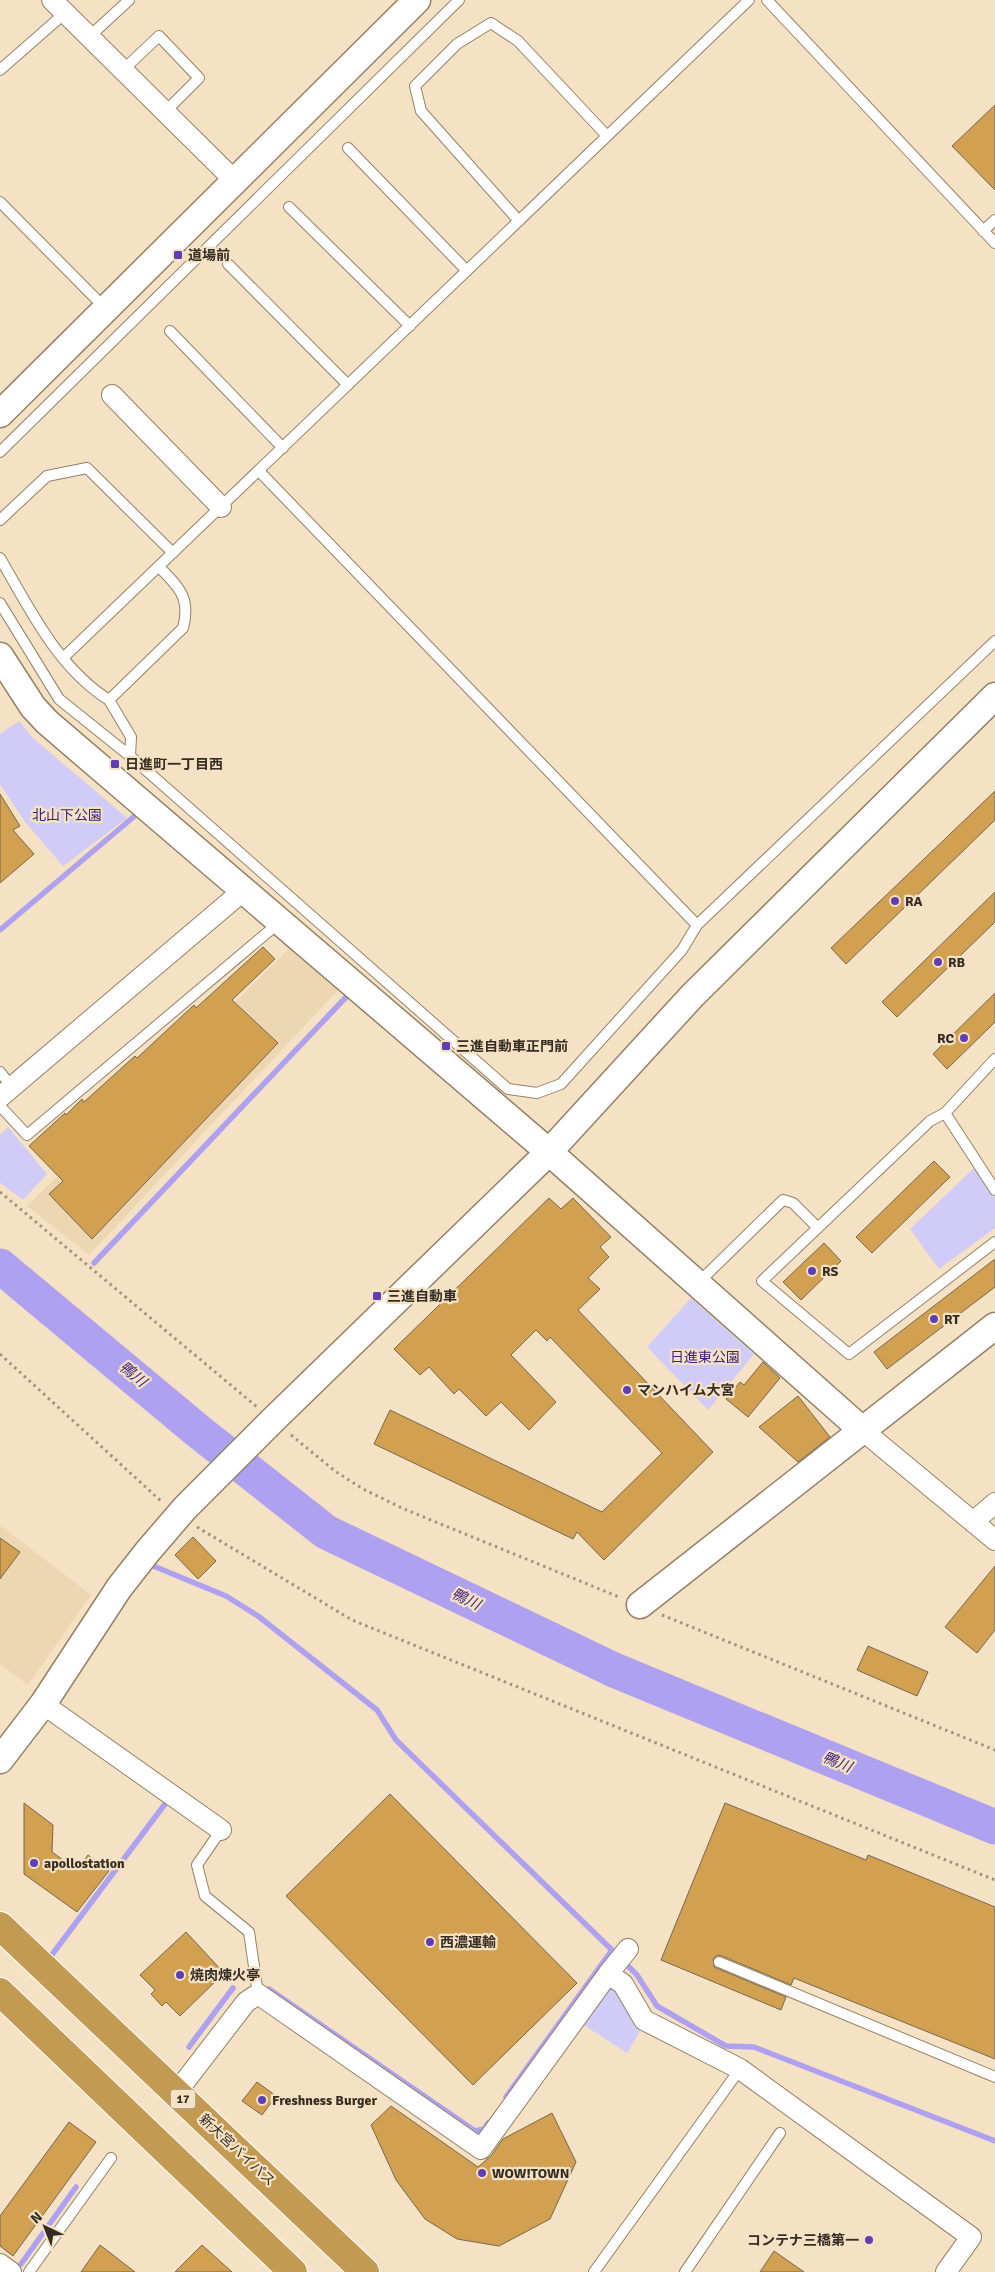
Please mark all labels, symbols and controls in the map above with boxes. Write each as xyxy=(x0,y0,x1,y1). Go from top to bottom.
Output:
place label: 道場前 xyxy=(188,247,230,264)
marker: 道場前 xyxy=(172,249,184,261)
place label: 日進町一丁目西 xyxy=(125,756,223,773)
marker: 日進町一丁目西 xyxy=(109,758,121,770)
park label: 北山下公園 xyxy=(32,807,102,824)
place label: RA xyxy=(905,893,923,910)
marker: RA xyxy=(889,895,901,907)
place label: RB xyxy=(948,954,966,971)
marker: RB xyxy=(932,956,944,968)
place label: RC xyxy=(937,1030,954,1047)
marker: RC xyxy=(958,1032,970,1044)
place label: 三進自動車正門前 xyxy=(456,1038,568,1055)
marker: 三進自動車正門前 xyxy=(440,1040,452,1052)
place label: RS xyxy=(822,1263,839,1280)
marker: RS xyxy=(806,1265,818,1277)
place label: 三進自動車 xyxy=(387,1288,457,1305)
marker: 三進自動車 xyxy=(371,1290,383,1302)
place label: RT xyxy=(944,1311,960,1328)
marker: RT xyxy=(928,1313,940,1325)
park label: 日進東公園 xyxy=(670,1349,740,1366)
water label: 鴨川 xyxy=(116,1358,152,1392)
place label: マンハイム大宮 xyxy=(637,1382,734,1399)
marker: マンハイム大宮 xyxy=(621,1384,633,1396)
water label: 鴨川 xyxy=(449,1584,485,1615)
water label: 鴨川 xyxy=(820,1748,856,1777)
place label: apollostation xyxy=(44,1855,125,1872)
marker: apollostation xyxy=(28,1857,40,1869)
place label: 西濃運輸 xyxy=(440,1934,496,1951)
marker: 西濃運輸 xyxy=(424,1936,436,1948)
place label: 焼肉煉火亭 xyxy=(190,1967,260,1984)
marker: 焼肉煉火亭 xyxy=(174,1969,186,1981)
road number: 17 xyxy=(170,2090,196,2108)
place label: Freshness Burger xyxy=(272,2092,377,2109)
marker: Freshness Burger xyxy=(256,2094,268,2106)
street label: 新大宮バイパス xyxy=(195,2110,279,2190)
place label: WOW!TOWN xyxy=(492,2165,569,2182)
marker: WOW!TOWN xyxy=(476,2167,488,2179)
north arrow xyxy=(20,2202,70,2252)
text: N xyxy=(27,2208,46,2227)
place label: コンテナ三橋第一 xyxy=(747,2232,859,2249)
marker: コンテナ三橋第一 xyxy=(863,2234,875,2246)

